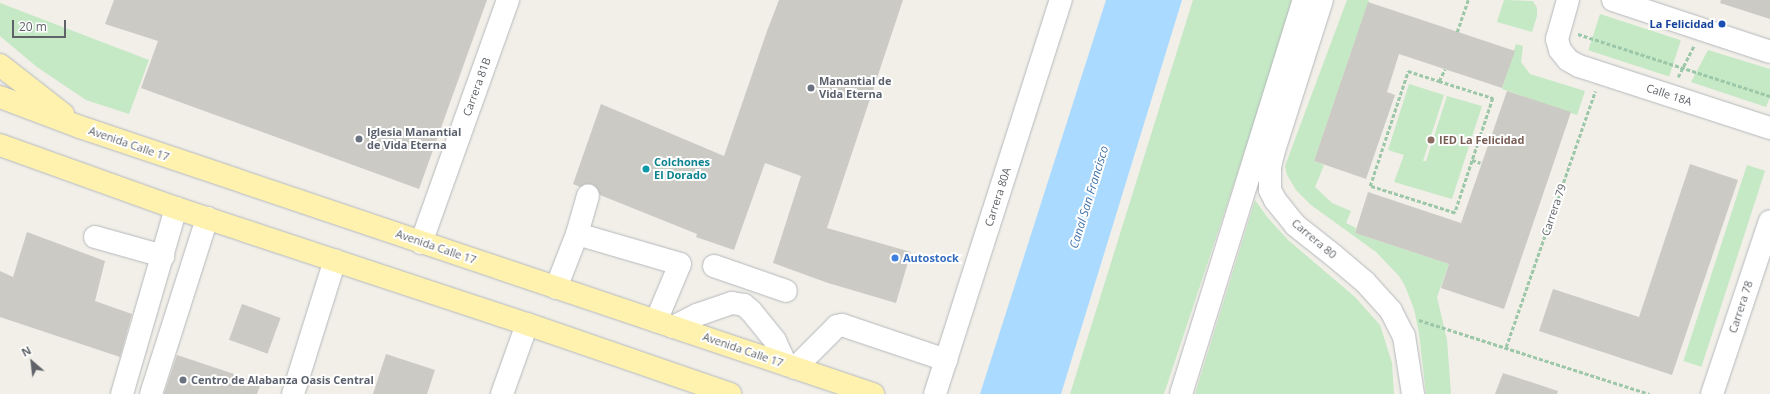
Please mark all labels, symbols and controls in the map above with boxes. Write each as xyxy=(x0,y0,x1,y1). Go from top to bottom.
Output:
scale bar xyxy=(14,12,68,38)
place label: La Felicidad xyxy=(1649,17,1714,31)
text: 20 m xyxy=(19,18,47,35)
marker: La Felicidad xyxy=(1717,19,1727,29)
street label: Carrera 81B xyxy=(460,56,494,118)
place label: Manantial de Vida Eterna xyxy=(819,75,892,101)
street label: Calle 18A xyxy=(1645,81,1693,109)
marker: Manantial de Vida Eterna xyxy=(806,83,816,93)
street label: Avenida Calle 17 xyxy=(87,124,171,164)
place label: Iglesia Manantial de Vida Eterna xyxy=(367,126,461,152)
place label: IED La Felicidad xyxy=(1439,133,1524,147)
marker: Iglesia Manantial de Vida Eterna xyxy=(354,134,364,144)
marker: IED La Felicidad xyxy=(1426,135,1436,145)
water label: Canal San Francisco xyxy=(1067,144,1111,250)
place label: Colchones El Dorado xyxy=(654,156,710,182)
marker: Colchones El Dorado xyxy=(641,164,651,174)
street label: Carrera 80A xyxy=(982,166,1014,228)
street label: Carrera 79 xyxy=(1539,182,1569,238)
street label: Carrera 80 xyxy=(1289,217,1339,261)
street label: Avenida Calle 17 xyxy=(394,227,478,267)
place label: Autostock xyxy=(903,251,959,265)
marker: Autostock xyxy=(890,253,900,263)
street label: Carrera 78 xyxy=(1726,279,1756,335)
street label: Avenida Calle 17 xyxy=(701,330,785,370)
north arrow xyxy=(12,342,52,382)
text: N xyxy=(19,342,34,360)
place label: Centro de Alabanza Oasis Central xyxy=(191,373,374,387)
marker: Centro de Alabanza Oasis Central xyxy=(178,375,188,385)

